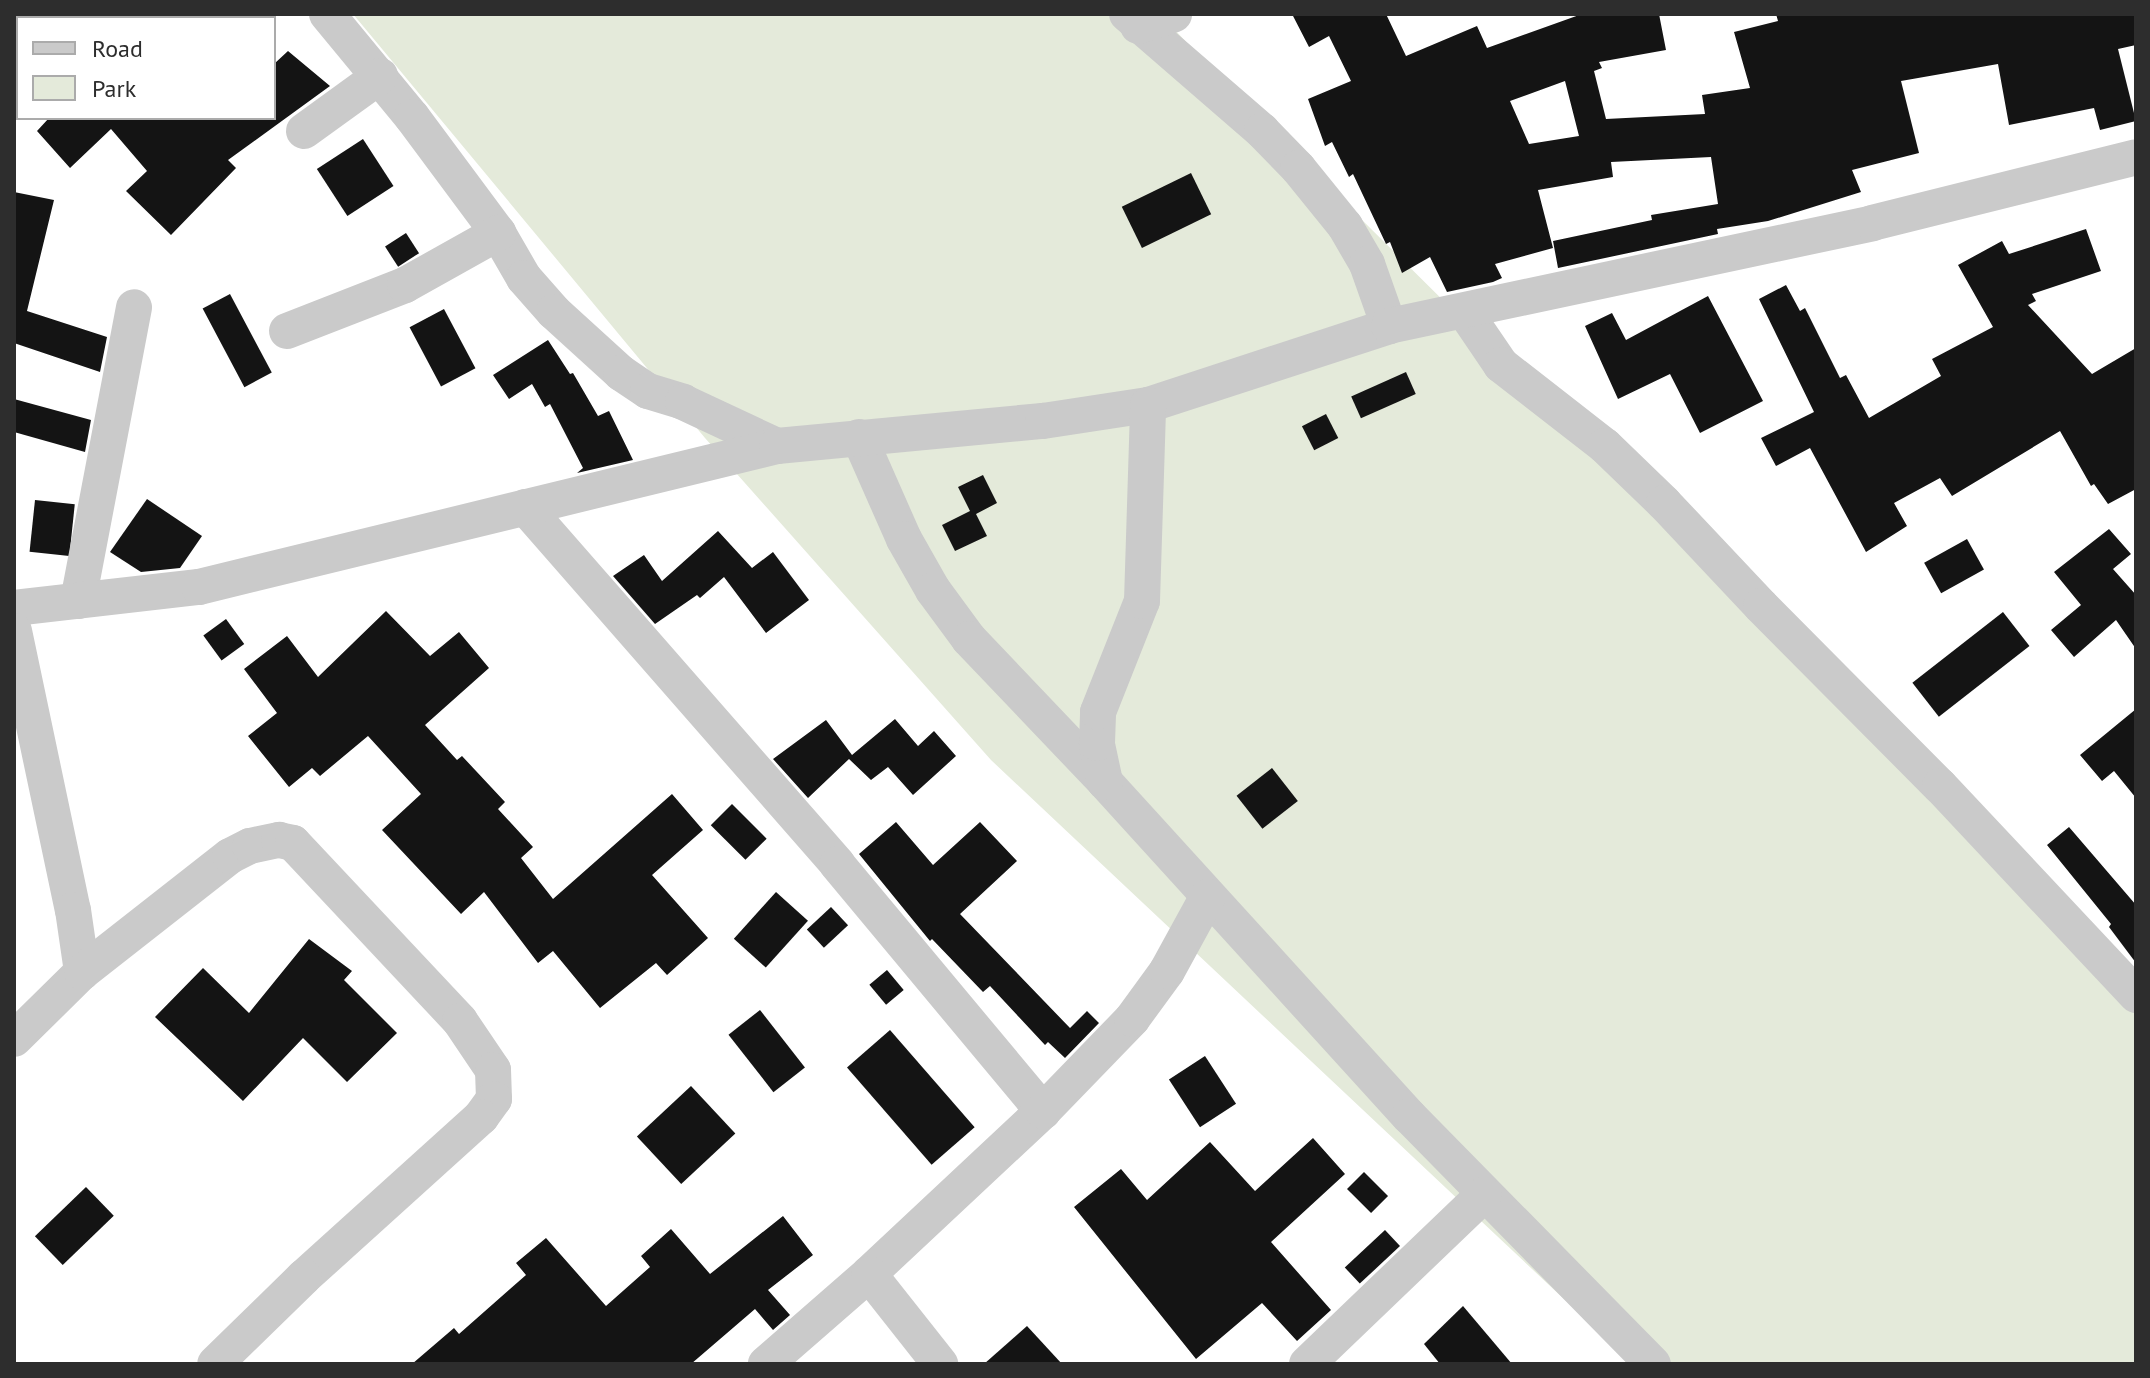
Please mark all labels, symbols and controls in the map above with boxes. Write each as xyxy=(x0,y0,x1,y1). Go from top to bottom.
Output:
legend xyxy=(16,16,276,120)
text: Road xyxy=(92,33,143,64)
text: Park xyxy=(92,73,136,104)

